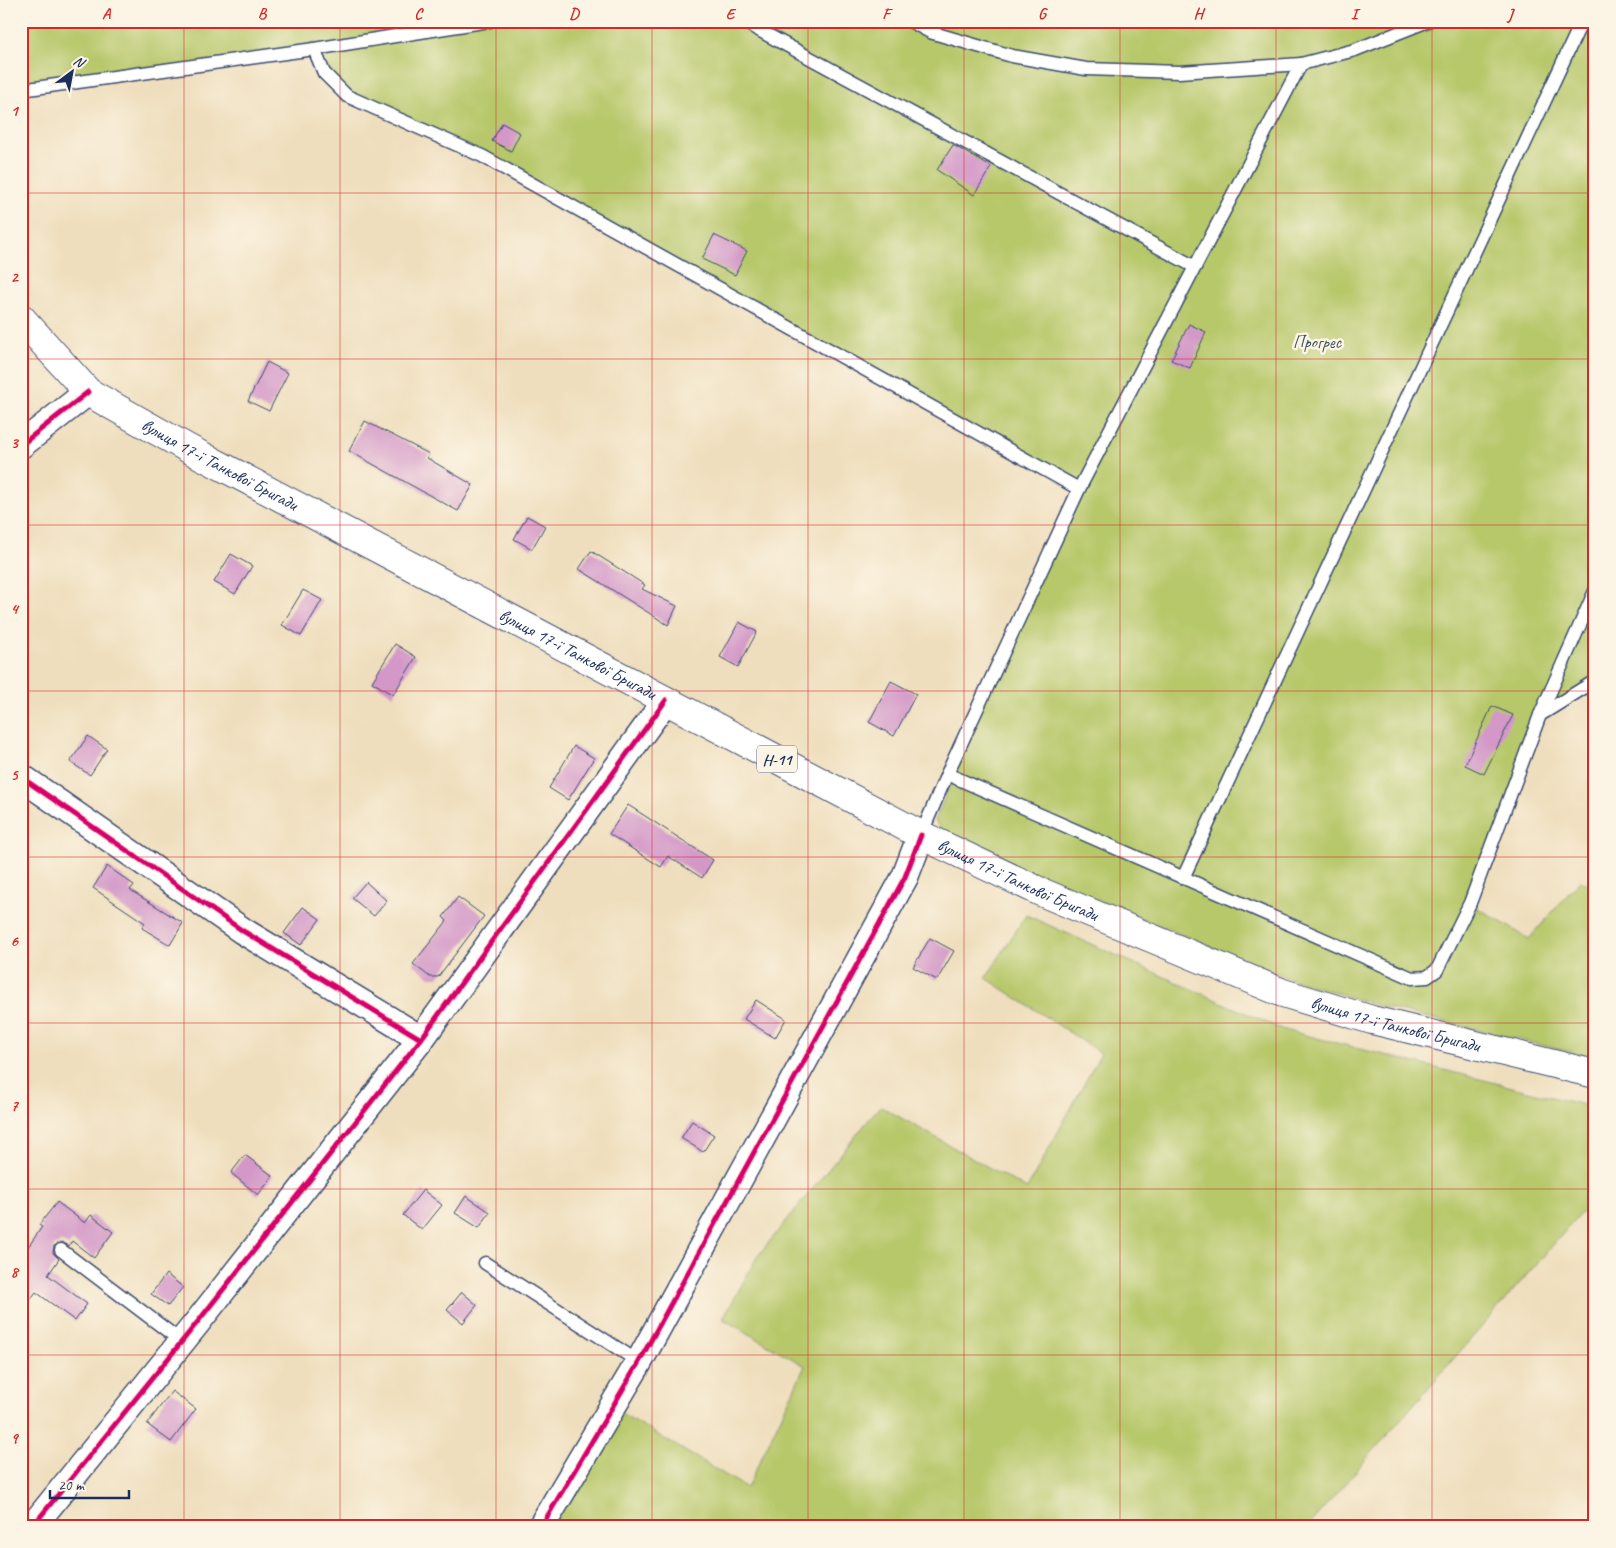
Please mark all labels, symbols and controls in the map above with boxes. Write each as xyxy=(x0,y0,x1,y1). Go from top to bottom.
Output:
text: A xyxy=(102,4,112,24)
text: B xyxy=(258,4,268,24)
text: C xyxy=(414,4,424,24)
text: D xyxy=(569,4,580,24)
text: E xyxy=(726,4,737,24)
text: F xyxy=(882,4,893,24)
text: G xyxy=(1038,4,1048,24)
text: H xyxy=(1193,4,1205,24)
text: I xyxy=(1351,4,1361,24)
text: J xyxy=(1506,4,1515,24)
north arrow xyxy=(48,48,98,98)
text: N xyxy=(70,52,89,72)
text: 1 xyxy=(10,101,19,121)
text: 2 xyxy=(10,267,19,287)
park label: Прогрес xyxy=(1293,331,1343,353)
street label: вулиця 17-ї Танкової Бригади xyxy=(138,414,303,516)
text: 3 xyxy=(10,433,19,453)
text: 4 xyxy=(10,599,19,619)
street label: вулиця 17-ї Танкової Бригади xyxy=(495,604,661,705)
road number: Н-11 xyxy=(757,746,797,772)
text: 5 xyxy=(11,765,20,785)
street label: вулиця 17-ї Танкової Бригади xyxy=(934,834,1103,926)
text: 6 xyxy=(10,931,19,951)
street label: вулиця 17-ї Танкової Бригади xyxy=(1308,991,1484,1057)
text: 7 xyxy=(10,1096,19,1116)
text: 8 xyxy=(10,1262,19,1282)
text: 9 xyxy=(10,1428,19,1448)
scale bar xyxy=(50,1468,129,1500)
text: 20 m xyxy=(58,1476,85,1495)

